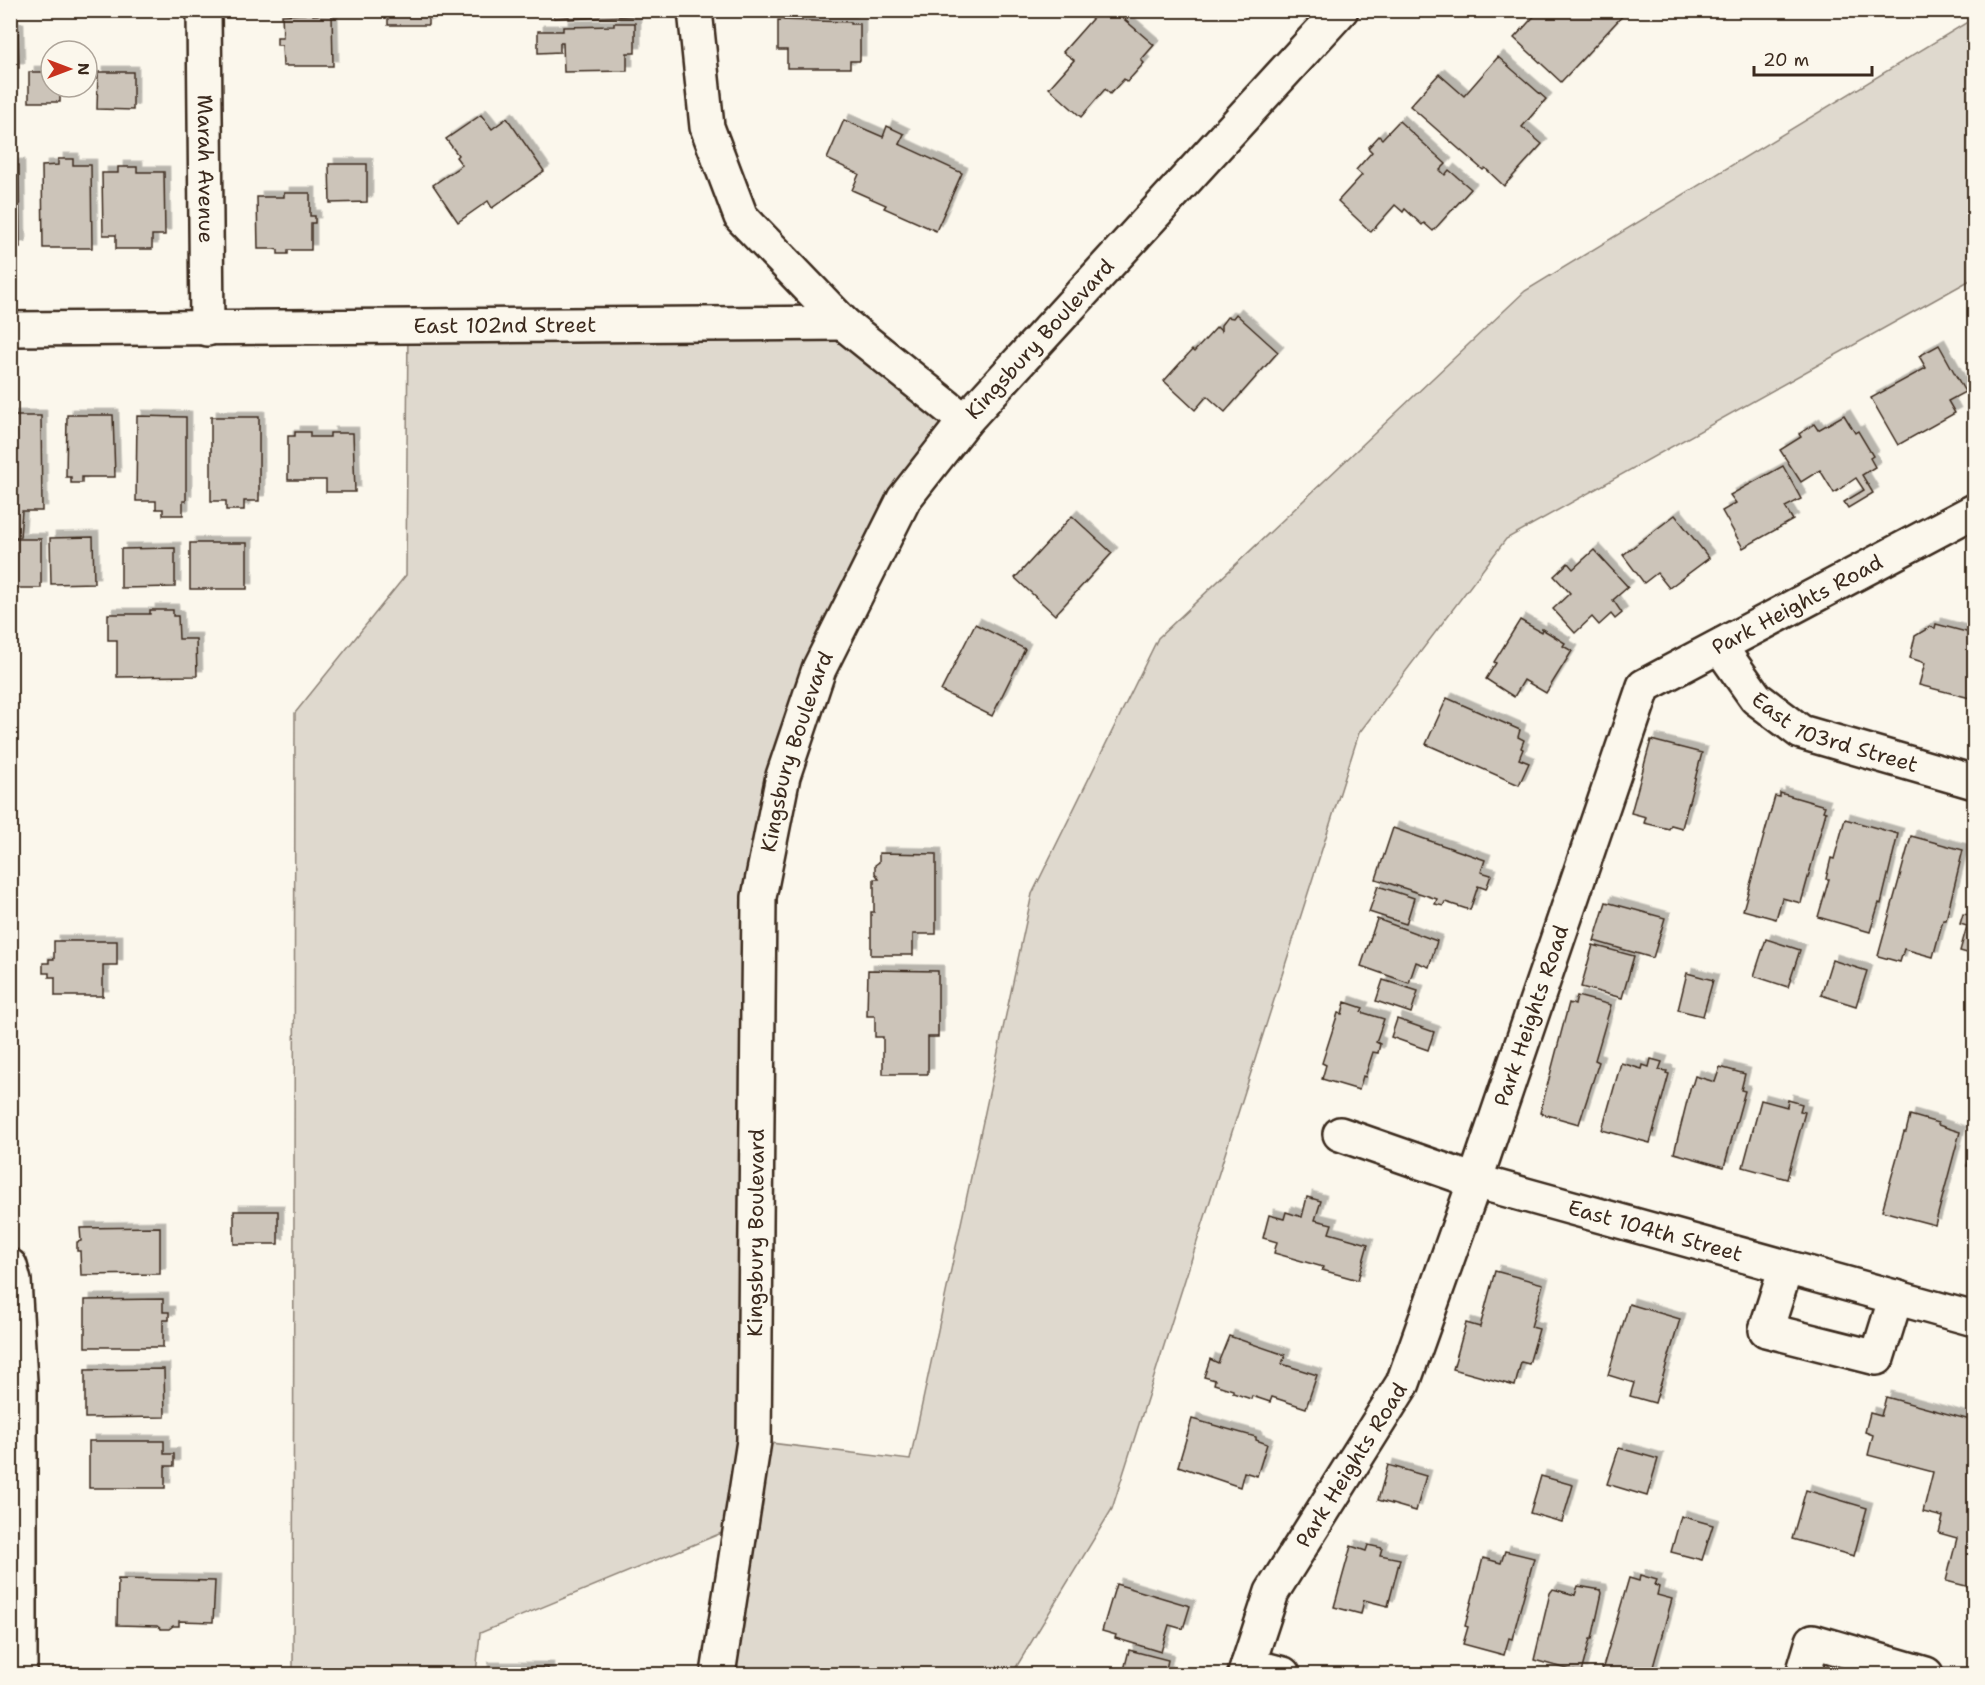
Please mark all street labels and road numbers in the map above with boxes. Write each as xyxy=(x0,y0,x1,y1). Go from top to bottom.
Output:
street label: Marah Avenue xyxy=(191,94,220,244)
street label: Kingsbury Boulevard xyxy=(959,253,1121,426)
street label: East 102nd Street xyxy=(413,311,596,340)
street label: Park Heights Road xyxy=(1707,548,1888,662)
street label: Kingsbury Boulevard xyxy=(754,646,840,855)
street label: East 103rd Street xyxy=(1746,686,1921,779)
street label: Park Heights Road xyxy=(1487,921,1575,1110)
street label: Kingsbury Boulevard xyxy=(741,1128,771,1337)
street label: East 104th Street xyxy=(1565,1193,1746,1268)
street label: Park Heights Road xyxy=(1289,1377,1414,1553)

